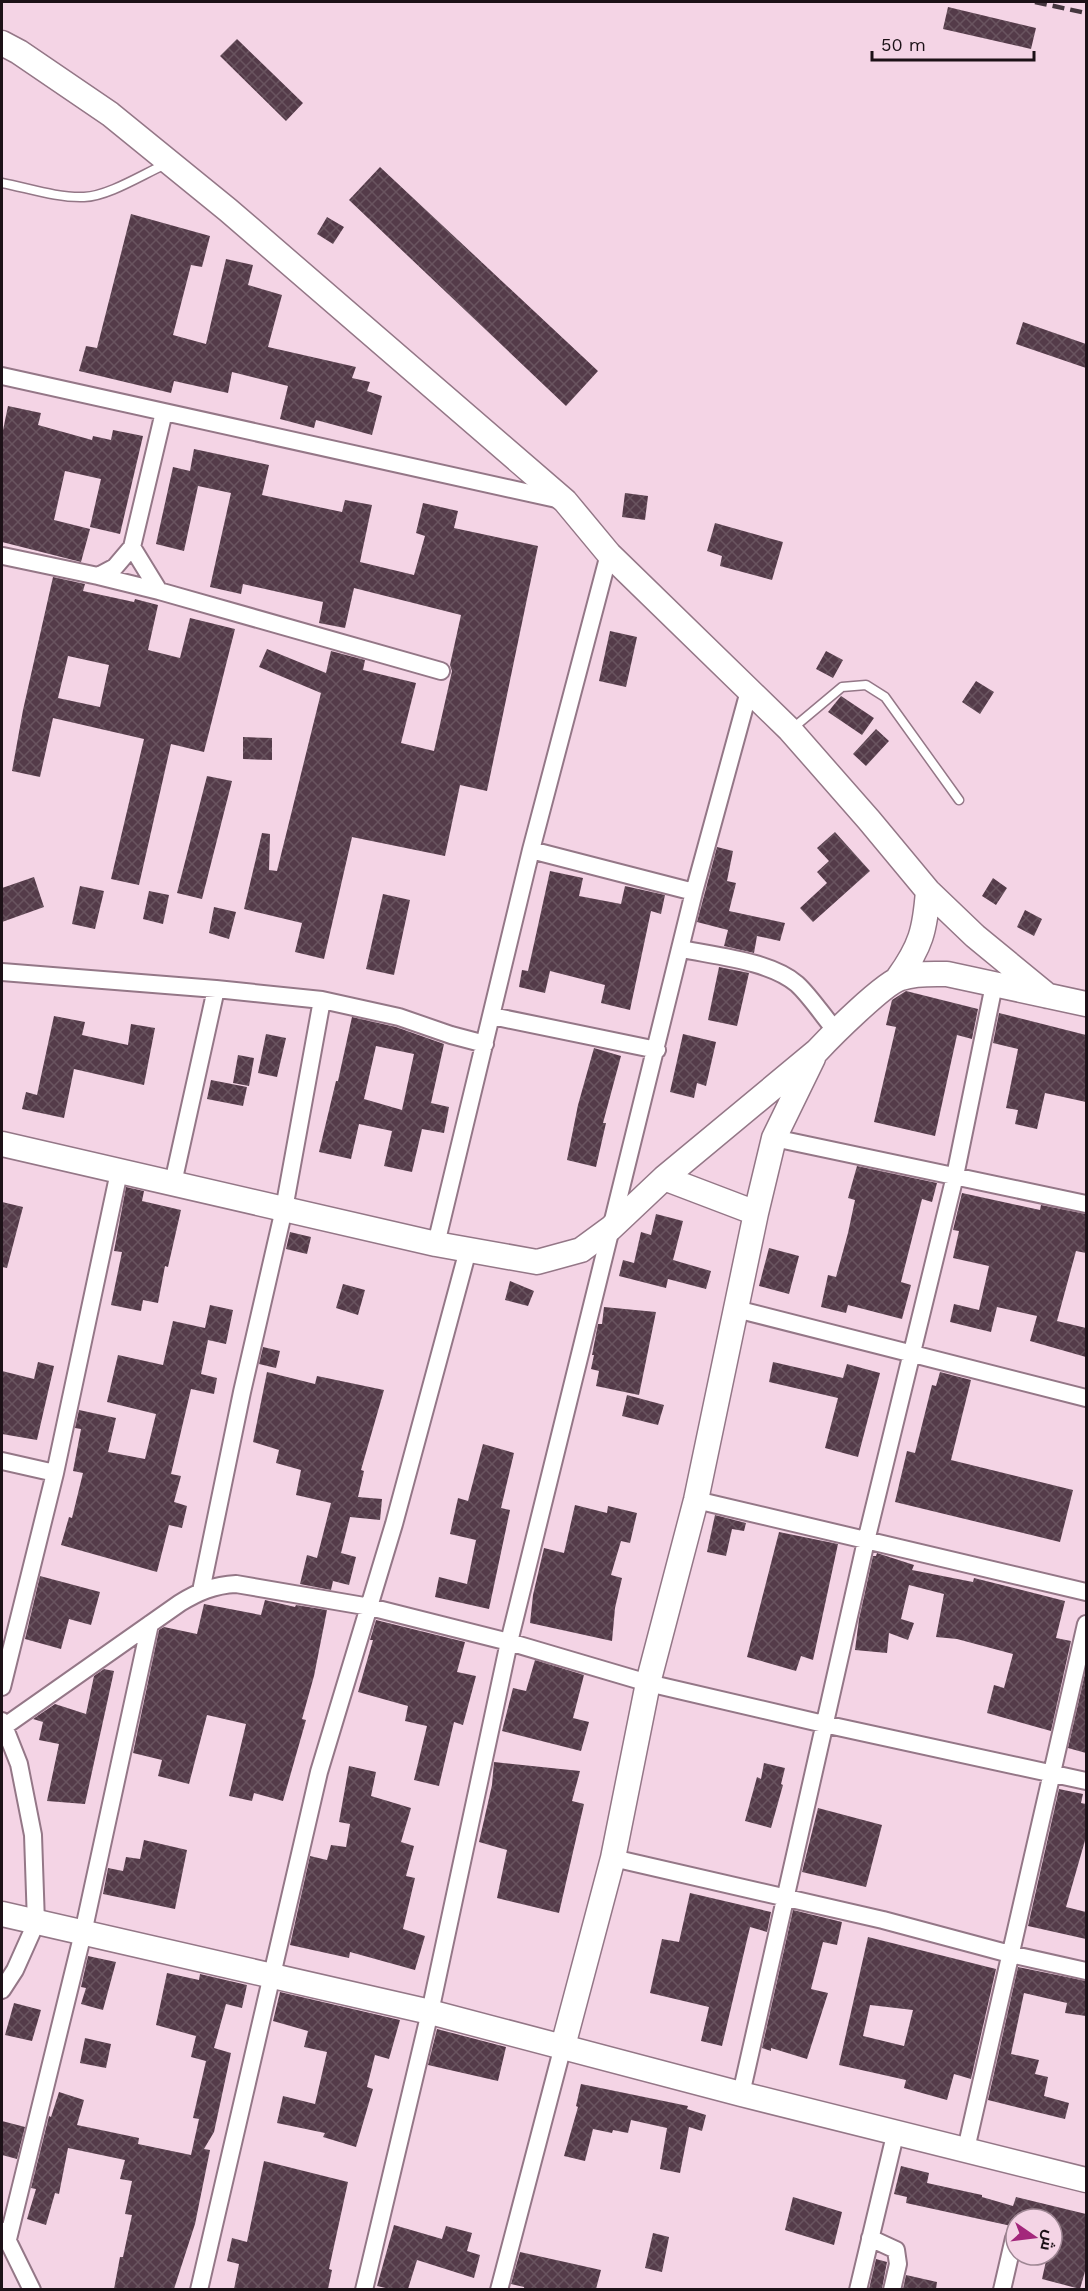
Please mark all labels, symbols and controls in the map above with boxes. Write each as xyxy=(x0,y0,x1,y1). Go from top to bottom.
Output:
scale bar xyxy=(872,24,1034,62)
text: 50 m xyxy=(881,34,926,55)
north arrow xyxy=(1004,2207,1064,2267)
text: ش xyxy=(1036,2228,1060,2253)

